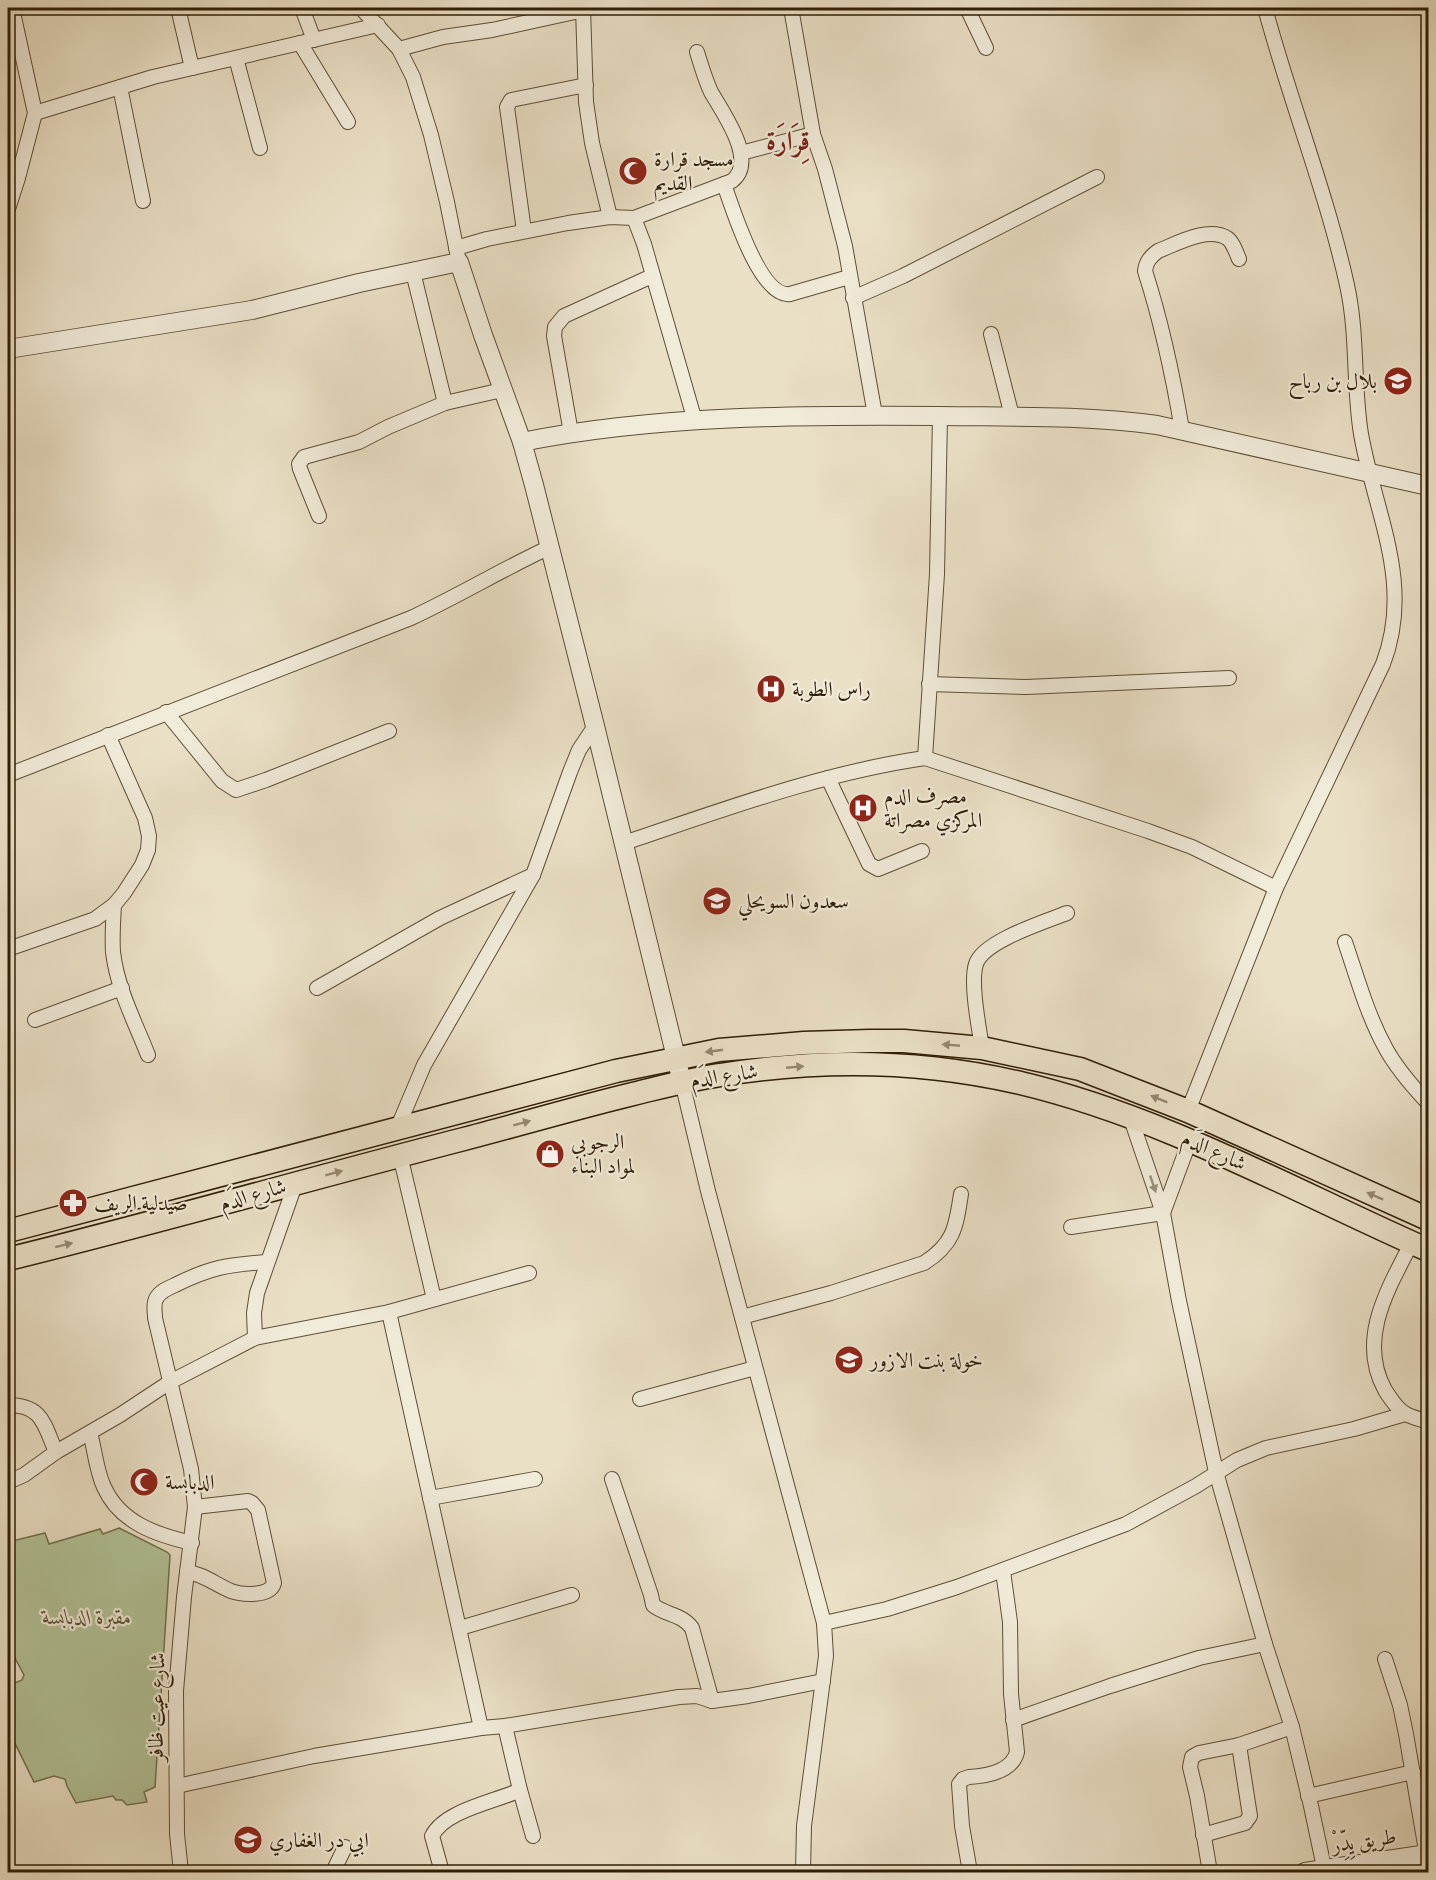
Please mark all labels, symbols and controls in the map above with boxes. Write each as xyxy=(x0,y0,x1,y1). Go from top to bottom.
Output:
district label: قِرَارَة xyxy=(766,122,810,164)
place label: مسجد قرارة القديم xyxy=(654,146,734,201)
mosque icon: مسجد قرارة القديم xyxy=(617,155,649,187)
school or university icon: بلال بن رباح xyxy=(1382,365,1414,397)
place label: بلال بن رباح xyxy=(1289,368,1377,400)
hospital icon: راس الطوبة xyxy=(755,673,787,705)
place label: راس الطوبة xyxy=(792,676,871,703)
place label: مصرف الدم المركزي مصراتة xyxy=(884,783,982,836)
hospital icon: مصرف الدم المركزي مصراتة xyxy=(847,792,879,824)
school or university icon: سعدون السويحلي xyxy=(701,885,733,917)
place label: سعدون السويحلي xyxy=(738,888,849,921)
one-way arrow xyxy=(941,1040,960,1050)
one-way arrow xyxy=(705,1047,724,1056)
street label: شارع الدَم xyxy=(688,1056,760,1098)
one-way arrow xyxy=(785,1062,804,1072)
one-way arrow xyxy=(1149,1094,1167,1104)
one-way arrow xyxy=(513,1118,531,1127)
street label: شارع الدَم xyxy=(1176,1123,1251,1181)
place label: الرجوبي لمواد البناء xyxy=(571,1129,635,1180)
shop icon: الرجوبي لمواد البناء xyxy=(534,1138,566,1170)
one-way arrow xyxy=(324,1167,343,1177)
street label: شارع الدَم xyxy=(216,1171,291,1221)
one-way arrow xyxy=(1149,1176,1159,1194)
pharmacy icon: صيدلية الريف xyxy=(57,1187,89,1219)
place label: صيدلية الريف xyxy=(94,1190,188,1217)
one-way arrow xyxy=(1367,1191,1384,1200)
one-way arrow xyxy=(55,1240,73,1250)
school or university icon: خولة بنت الازور xyxy=(833,1344,865,1376)
place label: خولة بنت الازور xyxy=(868,1347,983,1374)
mosque icon: الدبابسة xyxy=(128,1466,160,1498)
place label: الدبابسة xyxy=(165,1469,214,1496)
park label: مقبرة الدبابسة xyxy=(40,1604,132,1631)
street label: شارع عيت ظافر xyxy=(143,1652,175,1764)
street label: طريق يِدِّرْ xyxy=(1328,1820,1399,1863)
school or university icon: ابي در الغفاري xyxy=(232,1824,264,1856)
place label: ابي در الغفاري xyxy=(269,1827,369,1857)

